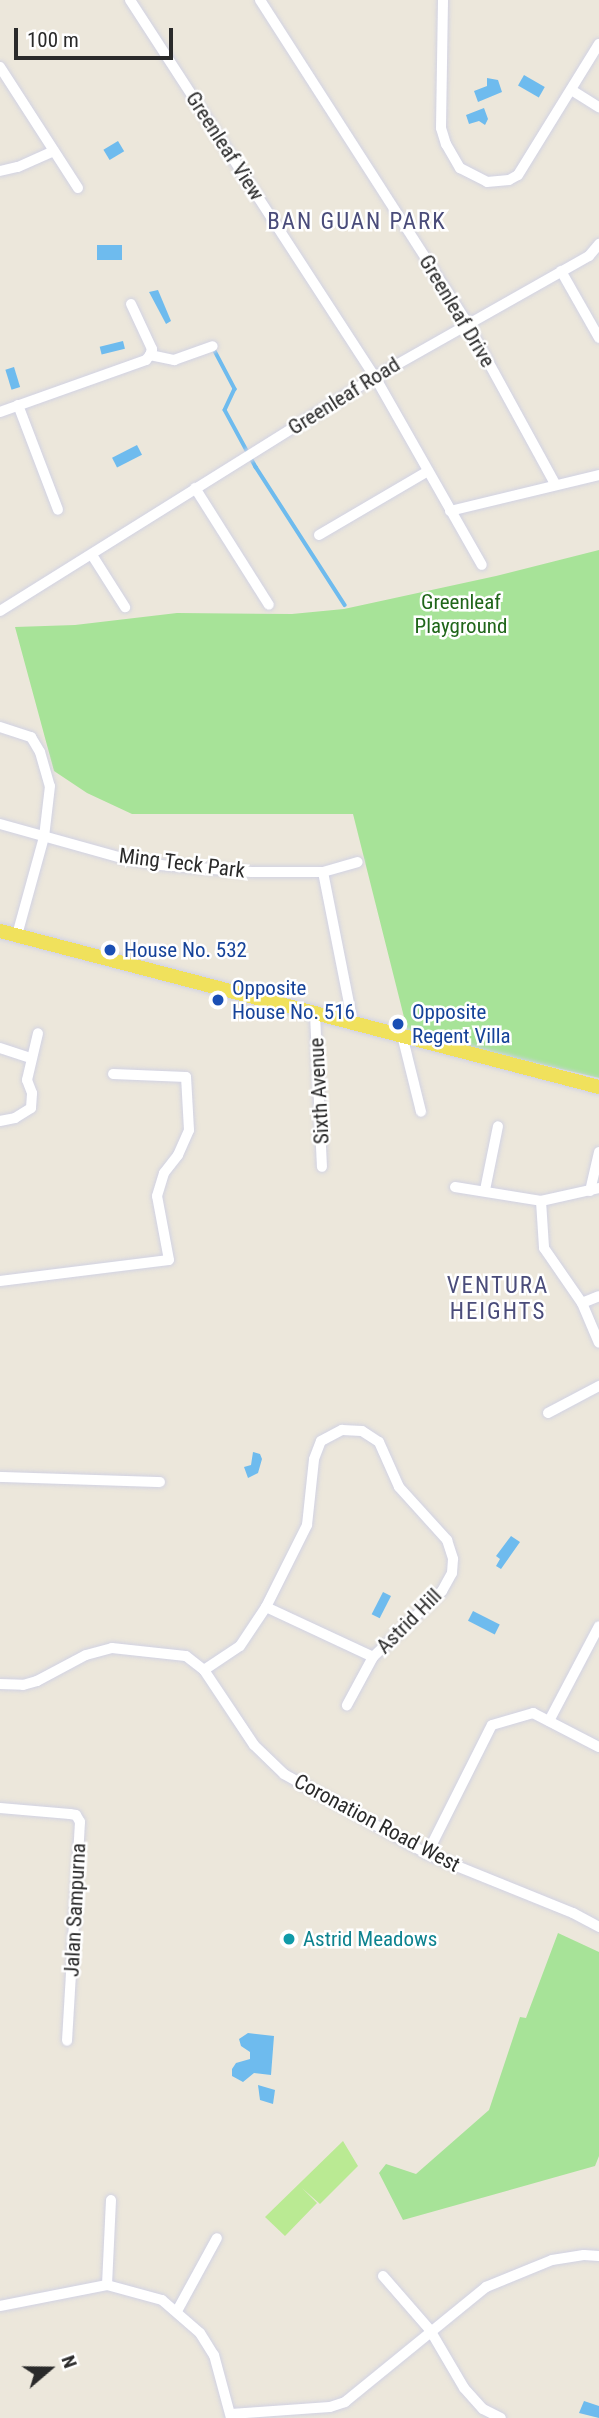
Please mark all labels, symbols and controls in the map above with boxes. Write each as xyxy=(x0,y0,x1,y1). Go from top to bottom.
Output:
scale bar xyxy=(18,14,177,58)
text: 100 m xyxy=(27,28,79,52)
street label: Greenleaf View xyxy=(180,87,270,205)
district label: BAN GUAN PARK xyxy=(269,208,445,236)
street label: Greenleaf Drive xyxy=(414,250,500,372)
street label: Greenleaf Road xyxy=(284,352,404,440)
park label: Greenleaf Playground xyxy=(415,589,507,639)
street label: Ming Teck Park xyxy=(117,843,247,883)
place label: House No. 532 xyxy=(124,937,247,963)
marker: House No. 532 xyxy=(102,942,118,958)
place label: Opposite House No. 516 xyxy=(232,975,355,1025)
marker: Opposite House No. 516 xyxy=(210,992,226,1008)
place label: Opposite Regent Villa xyxy=(412,999,511,1049)
marker: Opposite Regent Villa xyxy=(390,1016,406,1032)
street label: Sixth Avenue xyxy=(304,1037,334,1145)
district label: VENTURA HEIGHTS xyxy=(448,1272,548,1326)
street label: Astrid Hill xyxy=(371,1583,447,1659)
street label: Coronation Road West xyxy=(290,1769,464,1877)
street label: Jalan Sampurna xyxy=(59,1842,91,1978)
place label: Astrid Meadows xyxy=(303,1926,437,1952)
marker: Astrid Meadows xyxy=(281,1931,297,1947)
north arrow xyxy=(14,2334,84,2404)
text: N xyxy=(56,2352,82,2371)

